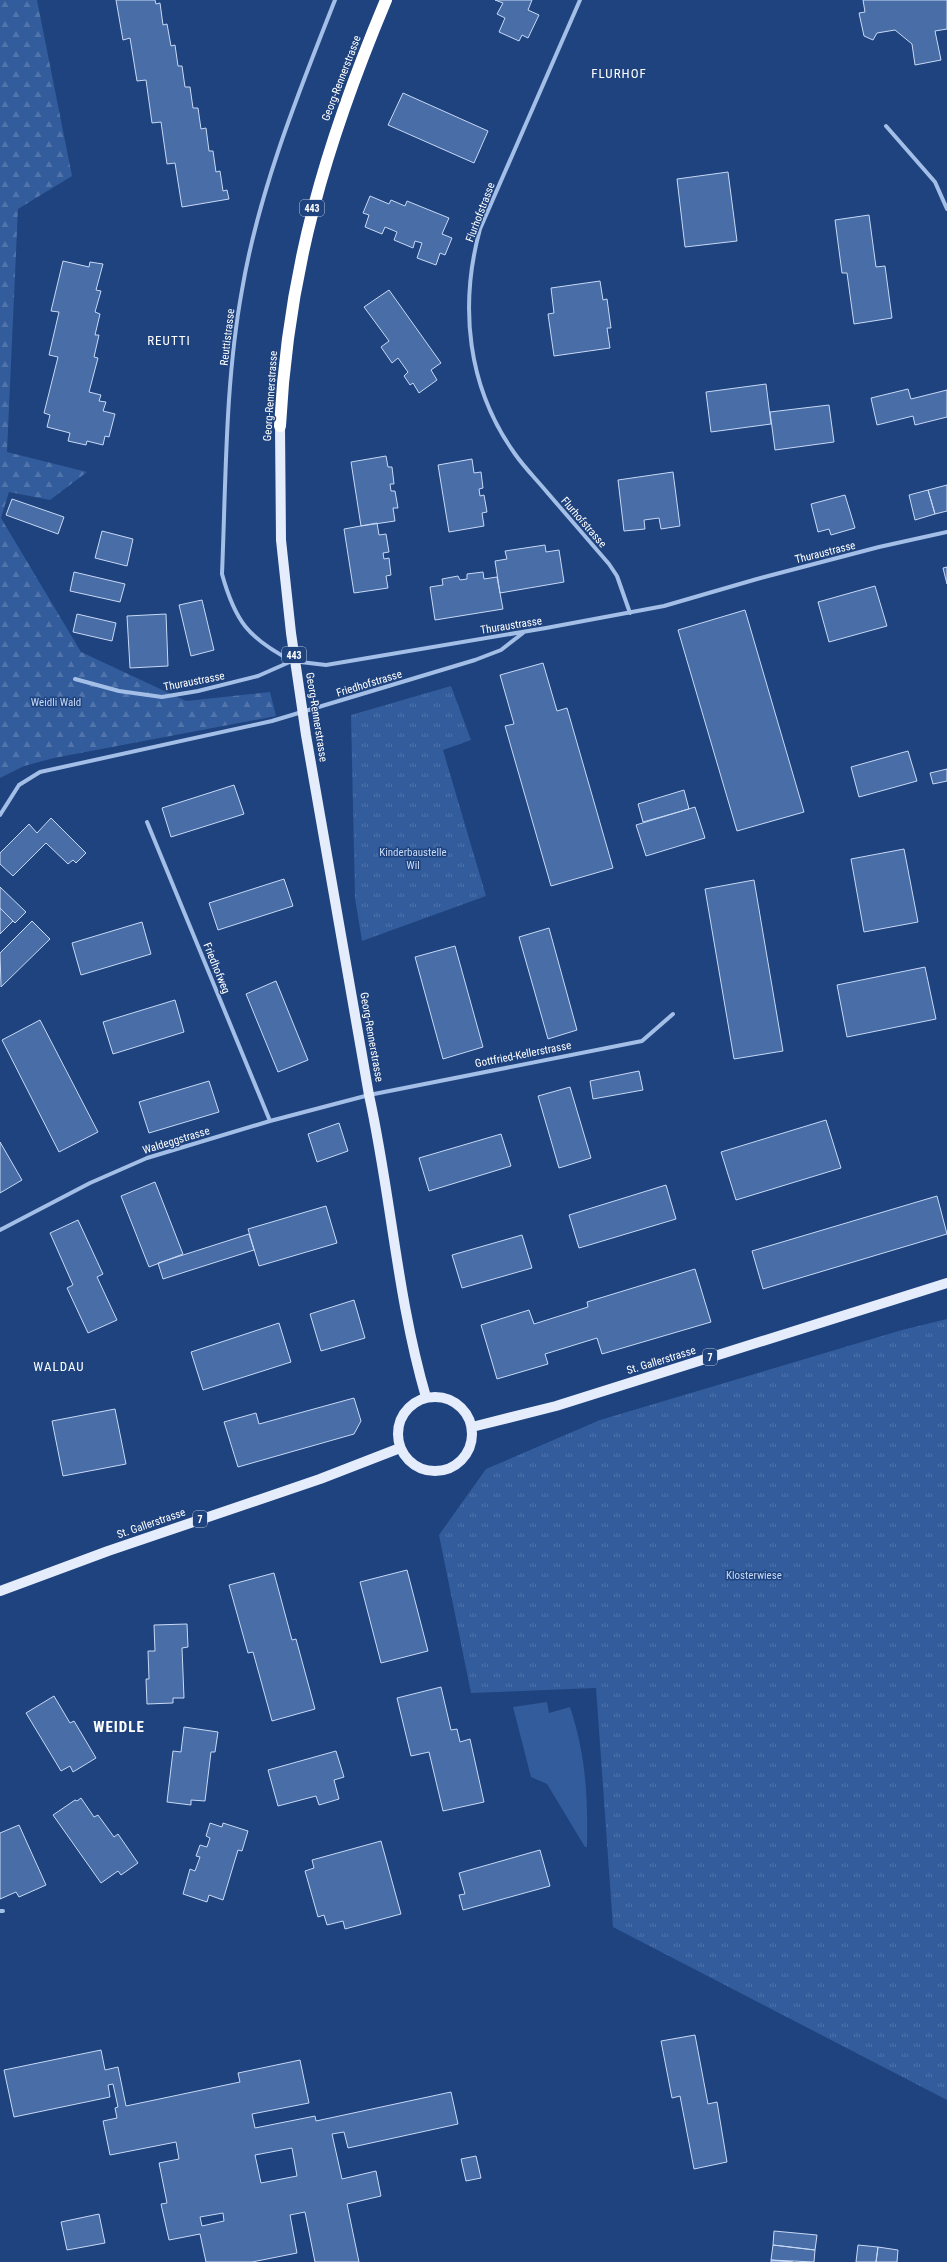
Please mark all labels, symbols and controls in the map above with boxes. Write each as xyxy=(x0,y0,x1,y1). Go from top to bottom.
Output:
street label: Georg-Rennerstrasse xyxy=(319,34,364,123)
district label: FLURHOF xyxy=(591,66,647,81)
street label: Flurhofstrasse xyxy=(463,181,498,244)
road number: 443 xyxy=(300,200,324,216)
street label: Reuttistrasse xyxy=(218,308,237,366)
district label: REUTTI xyxy=(147,333,191,348)
street label: Georg-Rennerstrasse xyxy=(261,350,280,442)
street label: Flurhofstrasse xyxy=(558,494,609,550)
street label: Thuraustrasse xyxy=(793,539,857,566)
street label: Thuraustrasse xyxy=(479,614,543,637)
road number: 443 xyxy=(282,647,306,663)
street label: Friedhofstrasse xyxy=(335,667,403,700)
street label: Thuraustrasse xyxy=(162,669,226,694)
street label: Georg-Rennerstrasse xyxy=(303,671,330,763)
park label: Weidli Wald xyxy=(31,696,81,709)
park label: Kinderbaustelle Wil xyxy=(379,846,447,872)
street label: Friedhofweg xyxy=(200,941,233,996)
street label: Georg-Rennerstrasse xyxy=(357,991,386,1083)
street label: Gottfried-Kellerstrasse xyxy=(474,1039,572,1070)
street label: Waldeggstrasse xyxy=(141,1124,211,1157)
street label: St. Gallerstrasse xyxy=(625,1344,697,1377)
road number: 7 xyxy=(703,1349,717,1365)
district label: WALDAU xyxy=(33,1359,85,1374)
street label: St. Gallerstrasse xyxy=(115,1506,187,1541)
road number: 7 xyxy=(193,1511,207,1527)
park label: Klosterwiese xyxy=(726,1569,782,1582)
district label: WEIDLE xyxy=(93,1718,145,1736)

